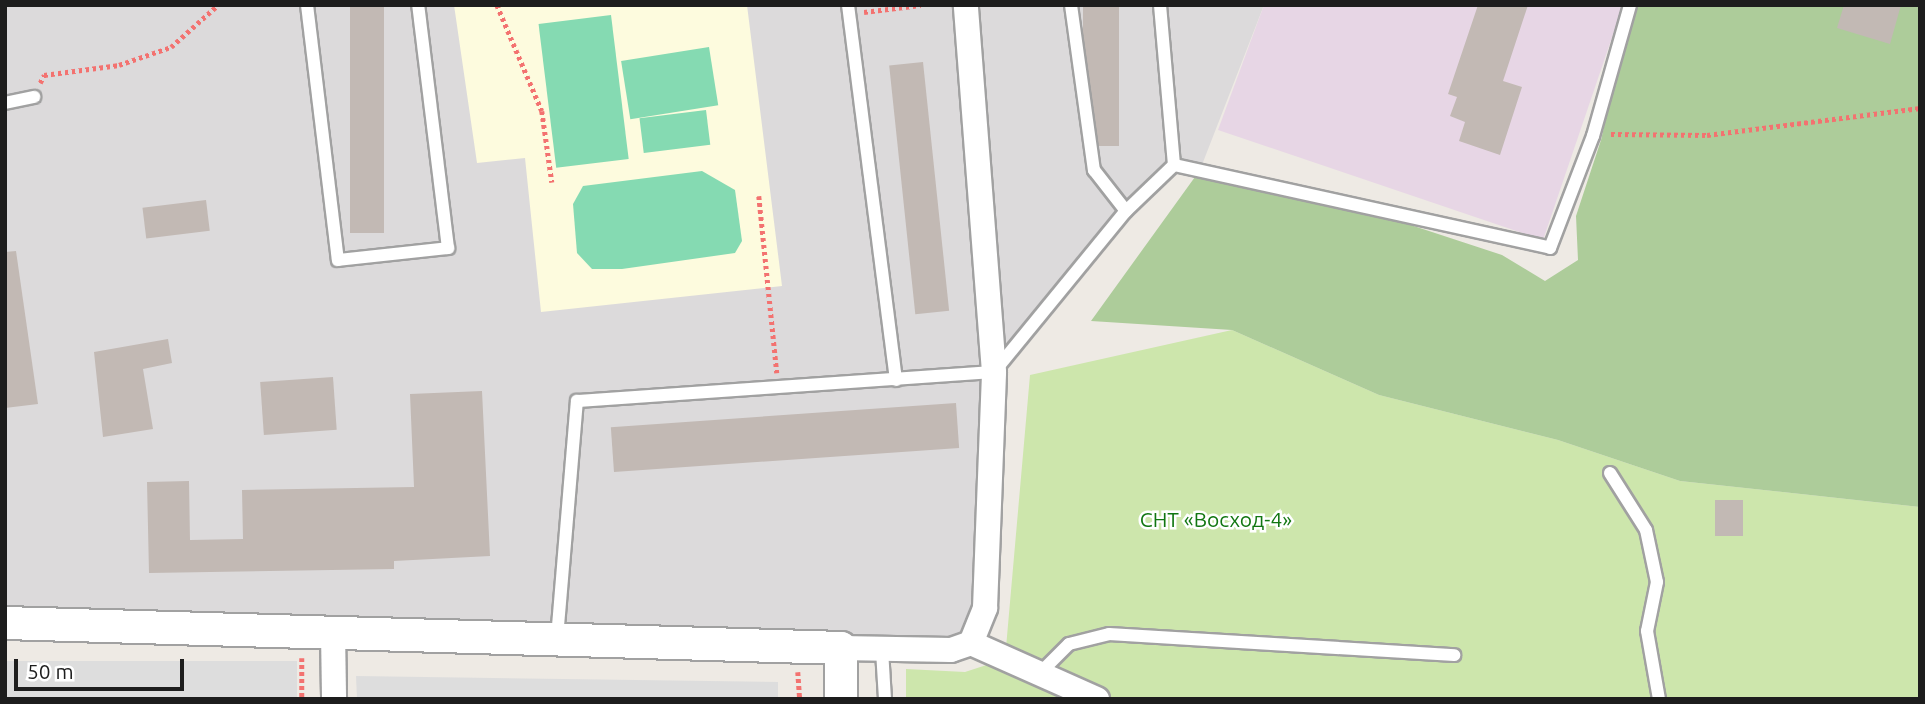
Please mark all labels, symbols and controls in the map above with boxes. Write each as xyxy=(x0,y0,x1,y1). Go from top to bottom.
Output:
park label: СНТ «Восход-4» xyxy=(1140,506,1292,532)
scale bar xyxy=(18,644,187,688)
text: 50 m xyxy=(27,659,74,683)

